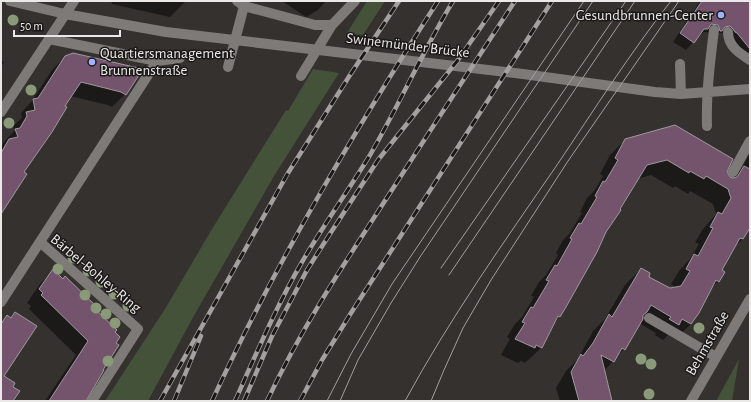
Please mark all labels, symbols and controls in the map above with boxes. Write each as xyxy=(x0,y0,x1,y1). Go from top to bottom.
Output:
place label: Gesundbrunnen-Center xyxy=(576,8,713,23)
marker: Gesundbrunnen-Center xyxy=(716,10,726,20)
scale bar xyxy=(14,12,120,38)
text: 50 m xyxy=(20,20,43,32)
street label: Swinemünder Brücke xyxy=(345,30,471,61)
place label: Quartiersmanagement Brunnenstraße xyxy=(100,46,234,78)
marker: Quartiersmanagement Brunnenstraße xyxy=(87,57,97,67)
street label: Bärbel-Bohley-Ring xyxy=(48,231,144,316)
street label: Behmstraße xyxy=(683,308,732,378)

